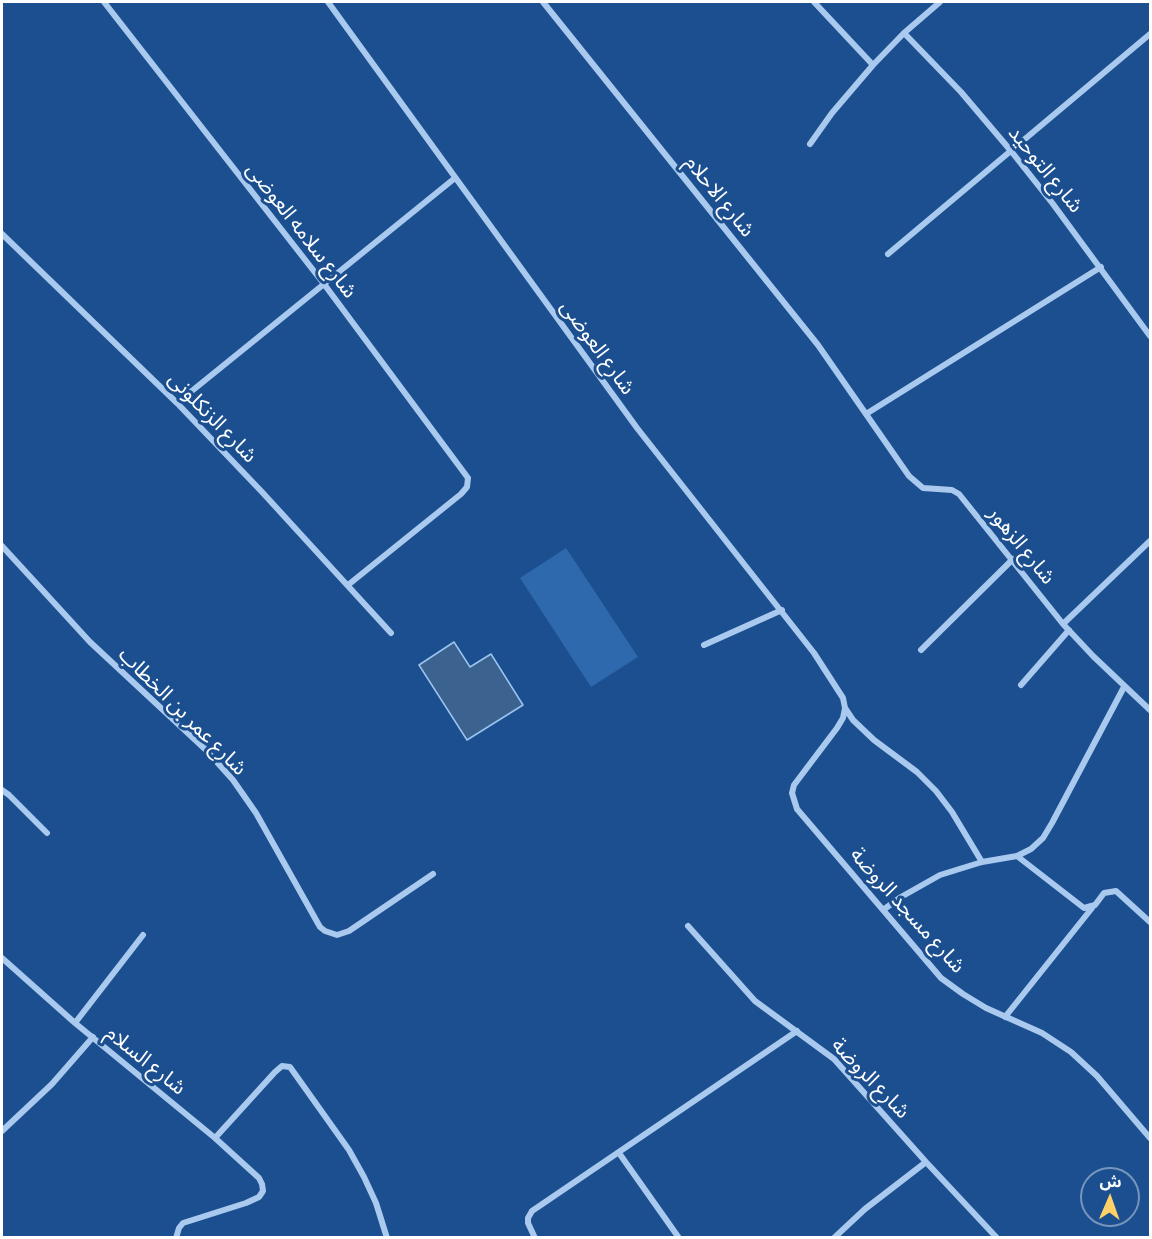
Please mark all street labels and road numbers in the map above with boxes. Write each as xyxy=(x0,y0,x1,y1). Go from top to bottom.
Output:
street label: شارع التوحيد xyxy=(1003,120,1089,218)
street label: شارع الاحلام xyxy=(680,150,760,242)
street label: شارع سلامه العوضى xyxy=(241,157,363,303)
street label: شارع العوضى xyxy=(555,295,641,399)
street label: شارع الزنكلونى xyxy=(163,366,263,468)
street label: شارع الزهور xyxy=(983,501,1061,589)
street label: شارع عمر بن الخطاب xyxy=(114,642,252,780)
street label: شارع مسجد الروضة xyxy=(845,842,971,978)
street label: شارع السلام xyxy=(101,1020,191,1100)
street label: شارع الروضة xyxy=(826,1032,916,1124)

